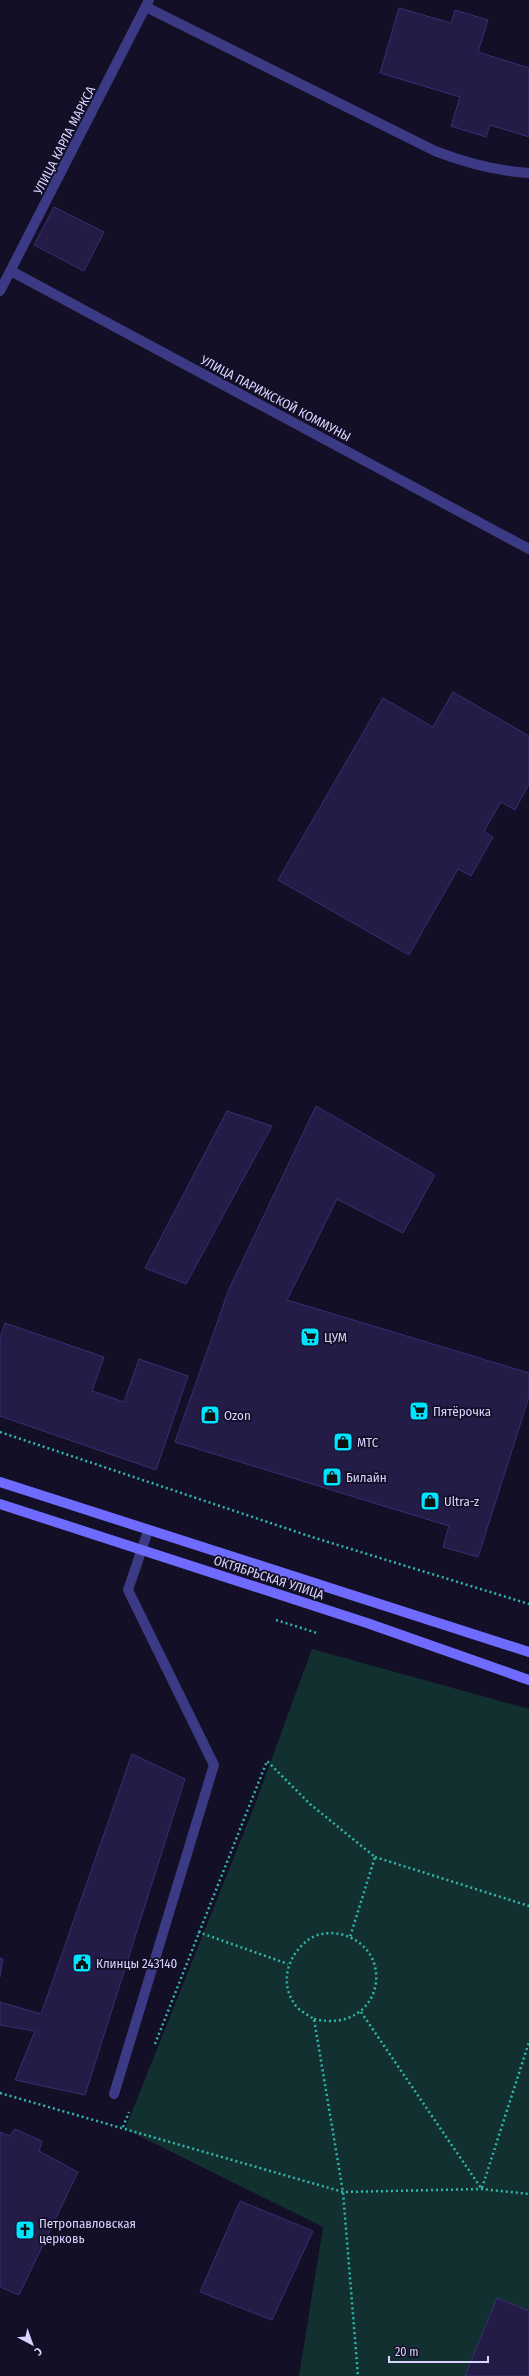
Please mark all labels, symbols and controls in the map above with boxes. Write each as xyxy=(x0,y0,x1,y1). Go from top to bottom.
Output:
street label: УЛИЦА КАРЛА МАРКСА xyxy=(30,83,98,198)
street label: УЛИЦА ПАРИЖСКОЙ КОММУНЫ xyxy=(197,352,353,444)
supermarket icon: ЦУМ xyxy=(299,1326,321,1348)
place label: ЦУМ xyxy=(324,1330,347,1345)
supermarket icon: Пятёрочка xyxy=(408,1400,430,1422)
shop icon: Ozon xyxy=(199,1404,221,1426)
place label: Пятёрочка xyxy=(433,1404,491,1419)
place label: Ozon xyxy=(224,1408,251,1423)
shop icon: МТС xyxy=(332,1431,354,1453)
place label: МТС xyxy=(357,1435,379,1450)
shop icon: Билайн xyxy=(321,1466,343,1488)
place label: Билайн xyxy=(346,1470,387,1485)
shop icon: Ultra-z xyxy=(419,1490,441,1512)
place label: Ultra-z xyxy=(444,1494,479,1509)
street label: ОКТЯБРЬСКАЯ УЛИЦА xyxy=(212,1553,326,1602)
public building icon: Клинцы 243140 xyxy=(71,1952,93,1974)
place label: Клинцы 243140 xyxy=(96,1956,178,1971)
place label: Петропавловская церковь xyxy=(39,2216,136,2246)
church icon: Петропавловская церковь xyxy=(14,2219,36,2241)
north arrow xyxy=(12,2324,52,2364)
scale bar xyxy=(389,2338,488,2364)
text: С xyxy=(32,2344,45,2358)
text: 20 m xyxy=(395,2345,419,2359)

